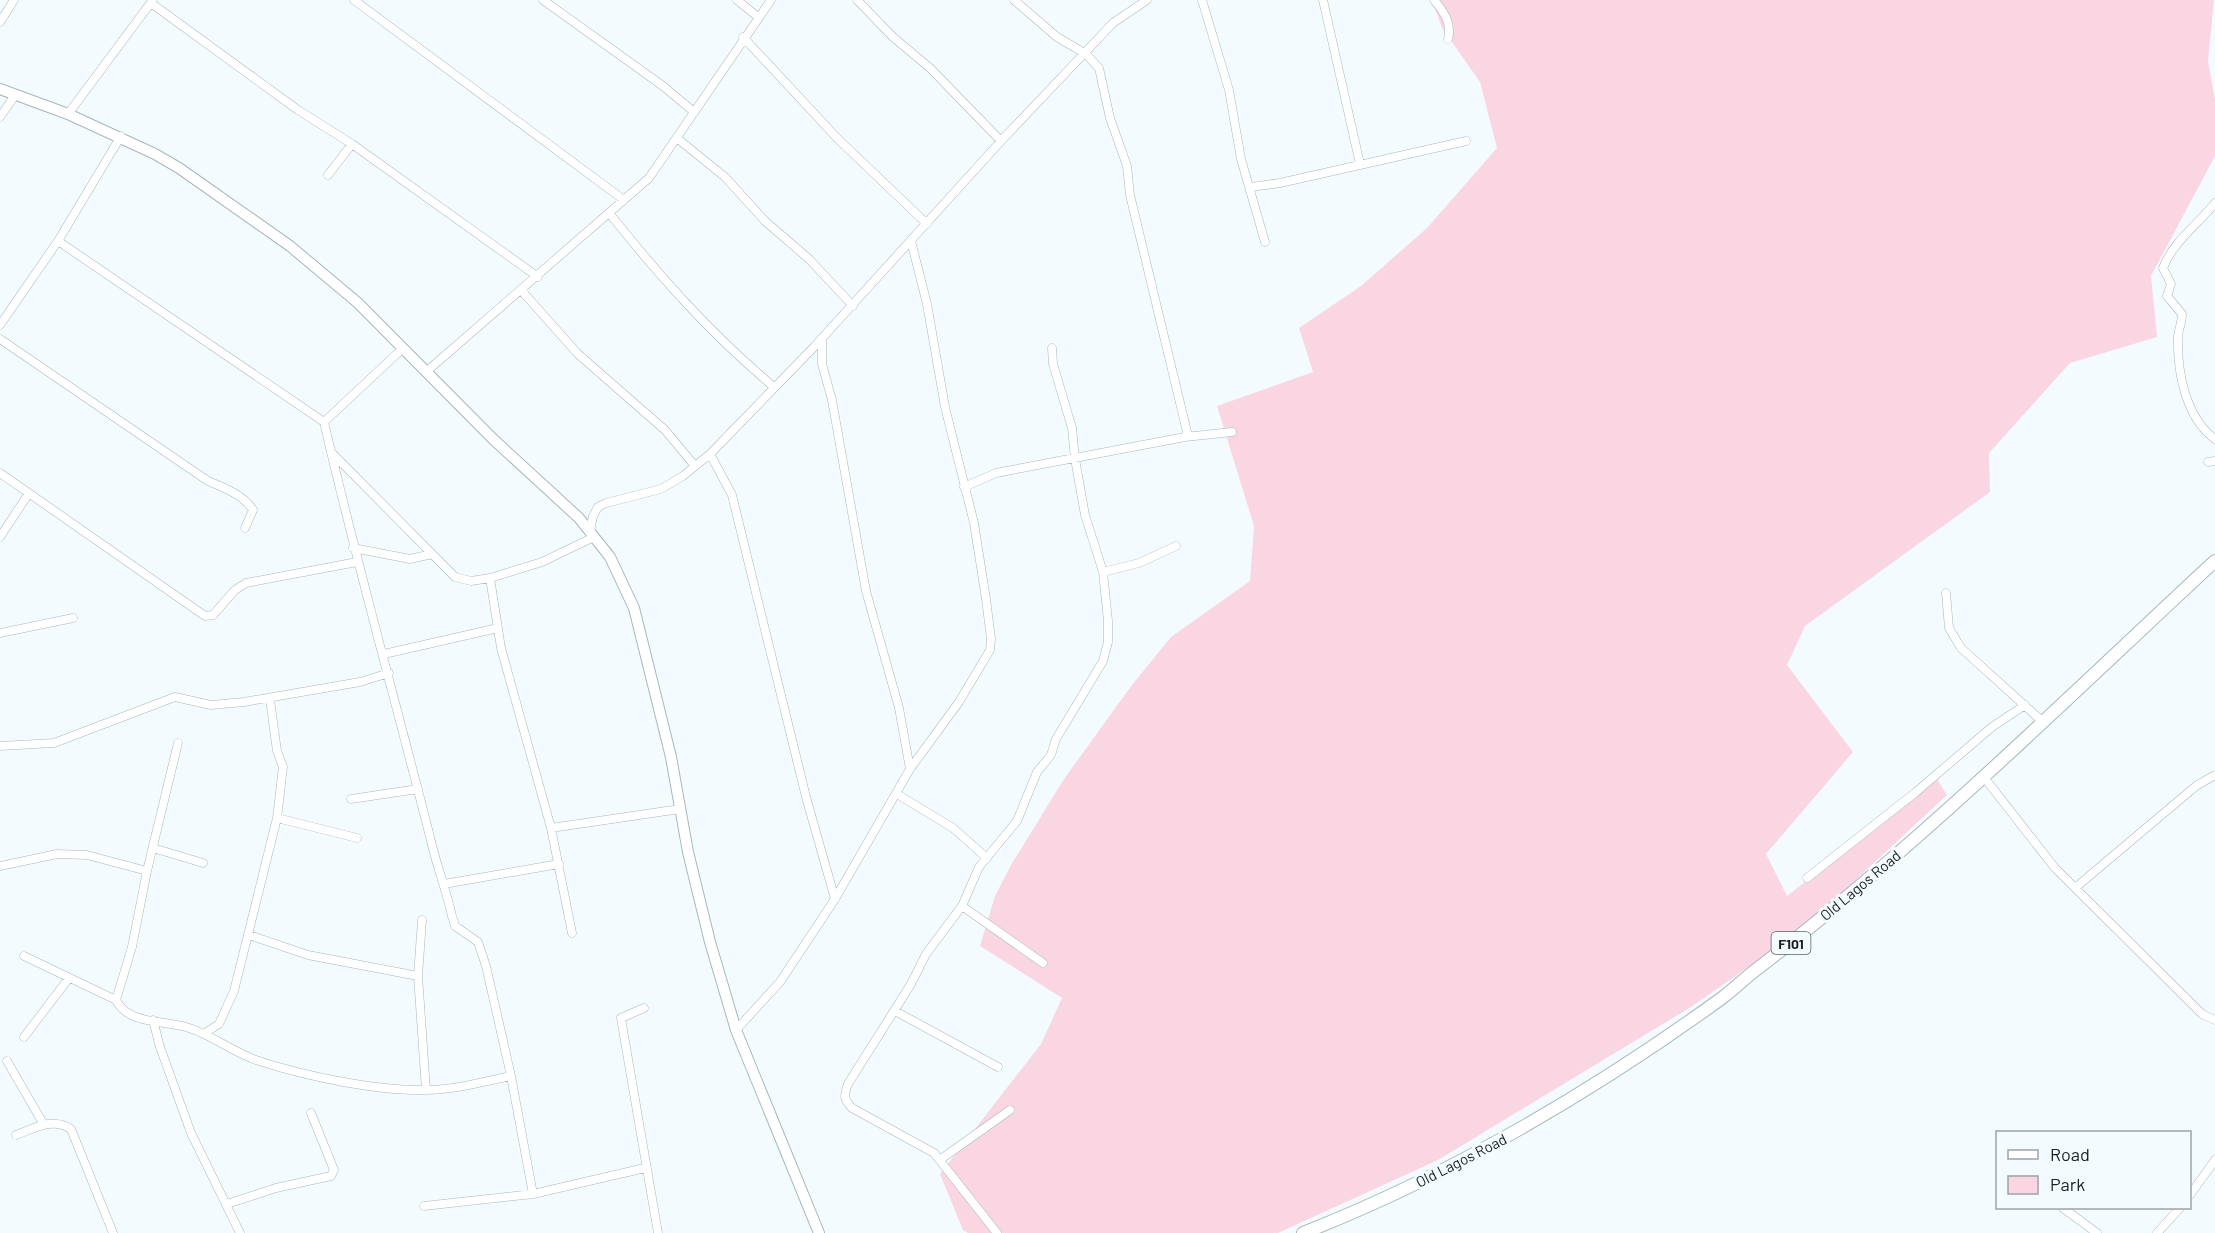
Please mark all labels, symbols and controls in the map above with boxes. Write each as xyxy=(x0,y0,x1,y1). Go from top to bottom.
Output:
street label: Old Lagos Road xyxy=(1816,846,1904,924)
road number: F101 xyxy=(1772,932,1810,954)
street label: Old Lagos Road xyxy=(1412,1129,1510,1191)
legend xyxy=(1996,1131,2191,1209)
text: Road xyxy=(2050,1143,2090,1165)
text: Park xyxy=(2050,1173,2085,1195)

